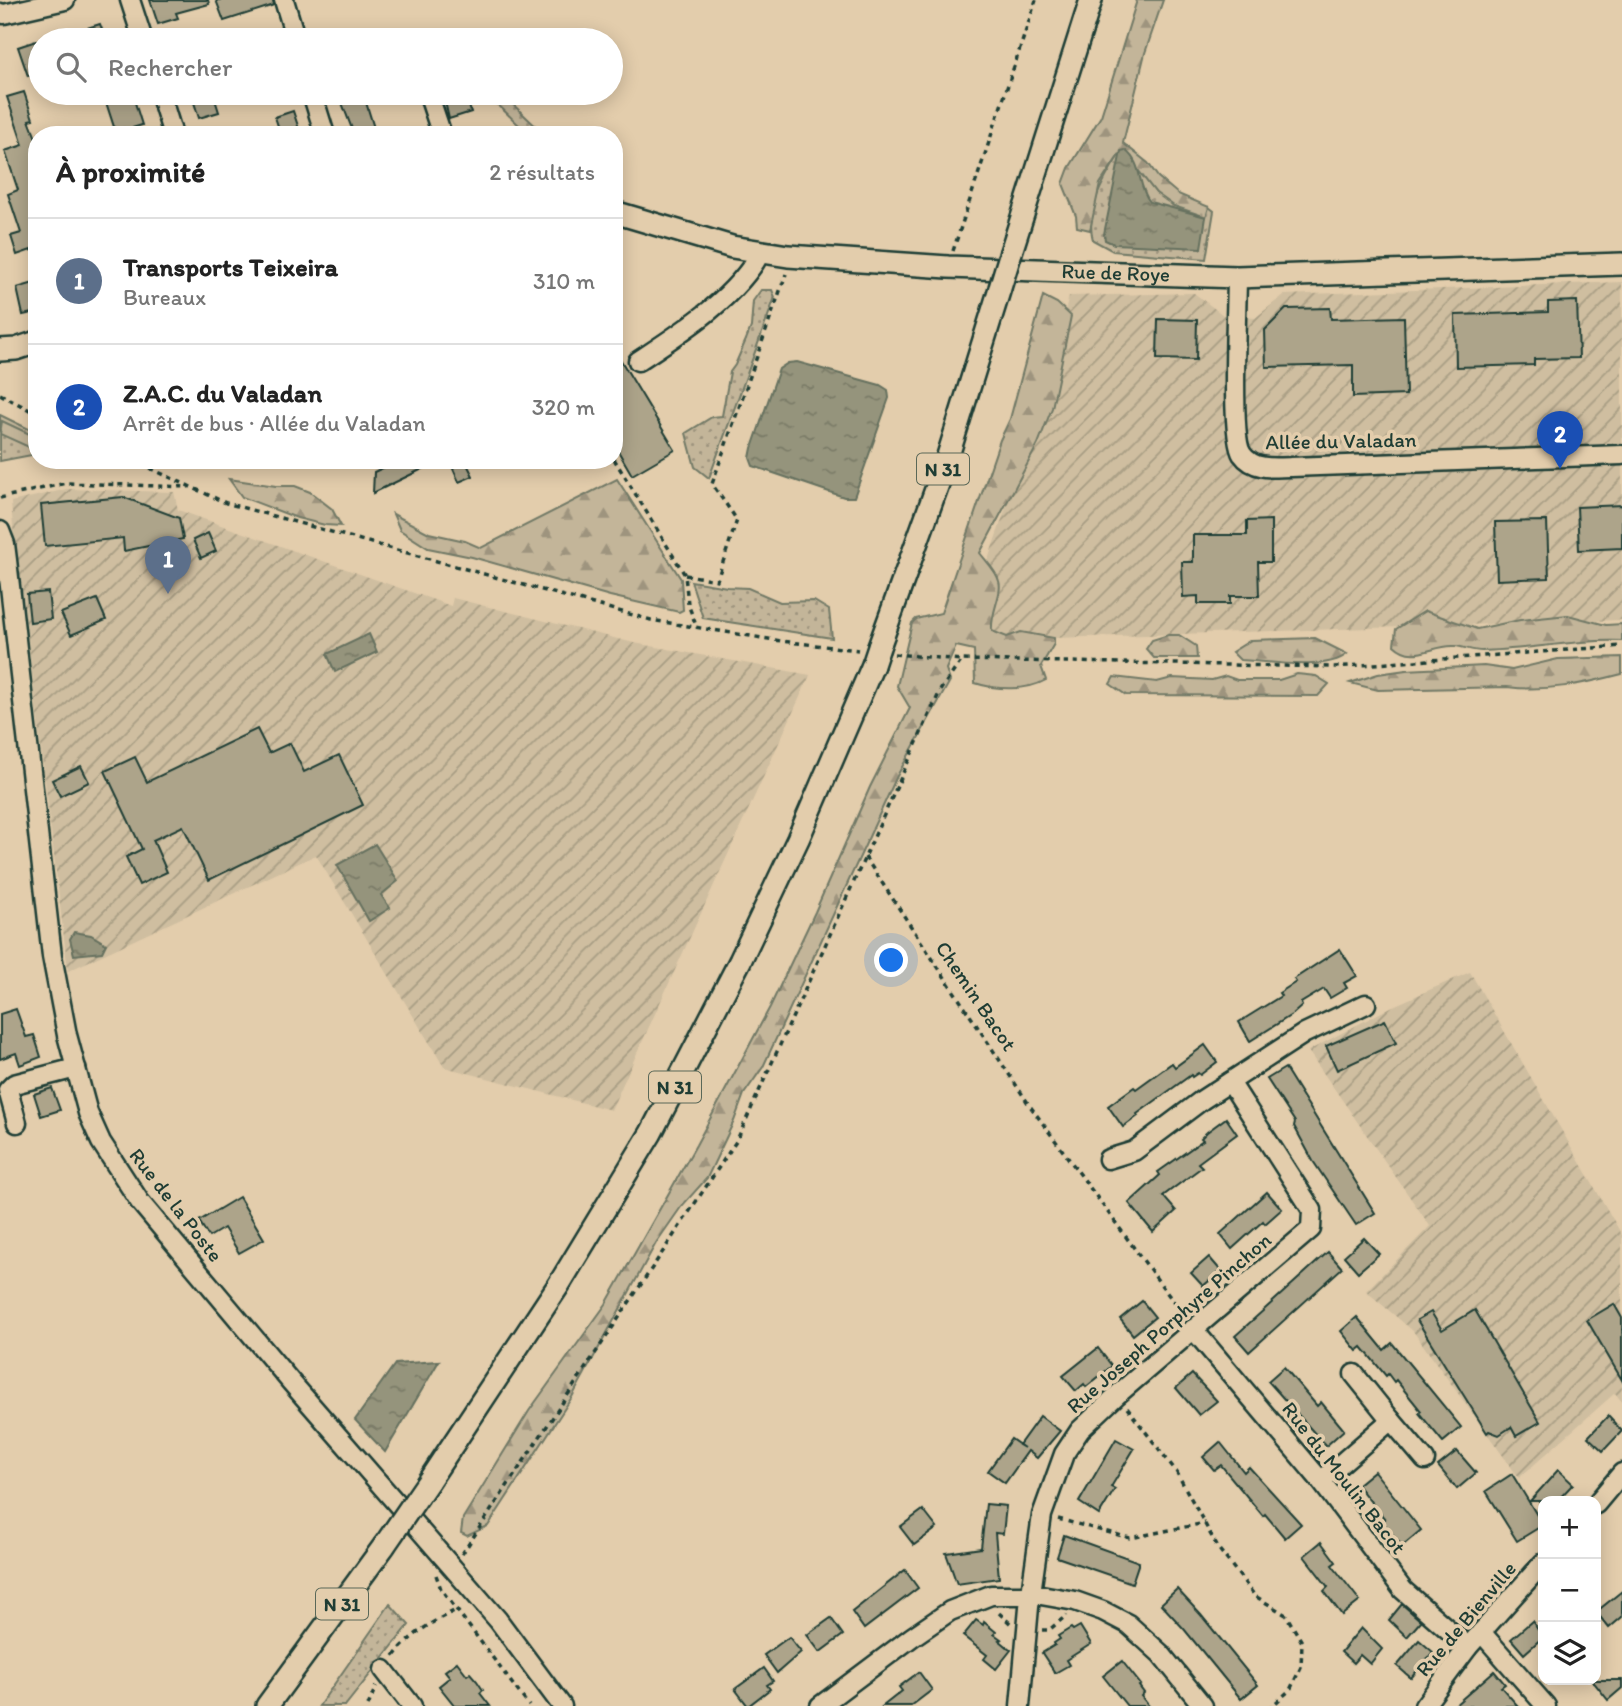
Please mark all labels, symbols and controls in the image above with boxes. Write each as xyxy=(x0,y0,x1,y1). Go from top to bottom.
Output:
search box xyxy=(28,28,623,105)
icon: search xyxy=(52,48,90,86)
text: Rechercher xyxy=(108,51,232,83)
text: À proximité xyxy=(56,153,205,190)
text: 2 résultats xyxy=(489,158,595,186)
text: Transports Teixeira xyxy=(123,251,338,283)
street label: Rue de Roye xyxy=(1061,258,1170,287)
text: 1 xyxy=(74,267,84,295)
text: 310 m xyxy=(533,267,595,295)
text: Bureaux xyxy=(123,283,206,311)
text: Z.A.C. du Valadan xyxy=(123,377,322,409)
text: 2 xyxy=(73,393,85,421)
text: 320 m xyxy=(532,393,595,421)
text: Arrêt de bus · Allée du Valadan xyxy=(123,409,426,437)
pin: 2 xyxy=(1537,411,1583,469)
street label: Allée du Valadan xyxy=(1265,427,1417,454)
road number: N 31 xyxy=(917,454,969,484)
pin: 1 xyxy=(145,536,191,594)
street label: Chemin Bacot xyxy=(931,936,1022,1055)
your location xyxy=(874,943,908,977)
road number: N 31 xyxy=(649,1072,701,1102)
street label: Rue de la Poste xyxy=(124,1143,228,1266)
street label: Rue Joseph Porphyre Pinchon xyxy=(1061,1227,1276,1418)
street label: Rue du Moulin Bacot xyxy=(1277,1397,1412,1559)
map controls xyxy=(1538,1496,1601,1685)
button: + xyxy=(1538,1496,1601,1559)
street label: Rue de Bienville xyxy=(1410,1556,1521,1681)
button: − xyxy=(1538,1559,1601,1622)
road number: N 31 xyxy=(316,1588,368,1620)
button: layers xyxy=(1538,1622,1601,1685)

